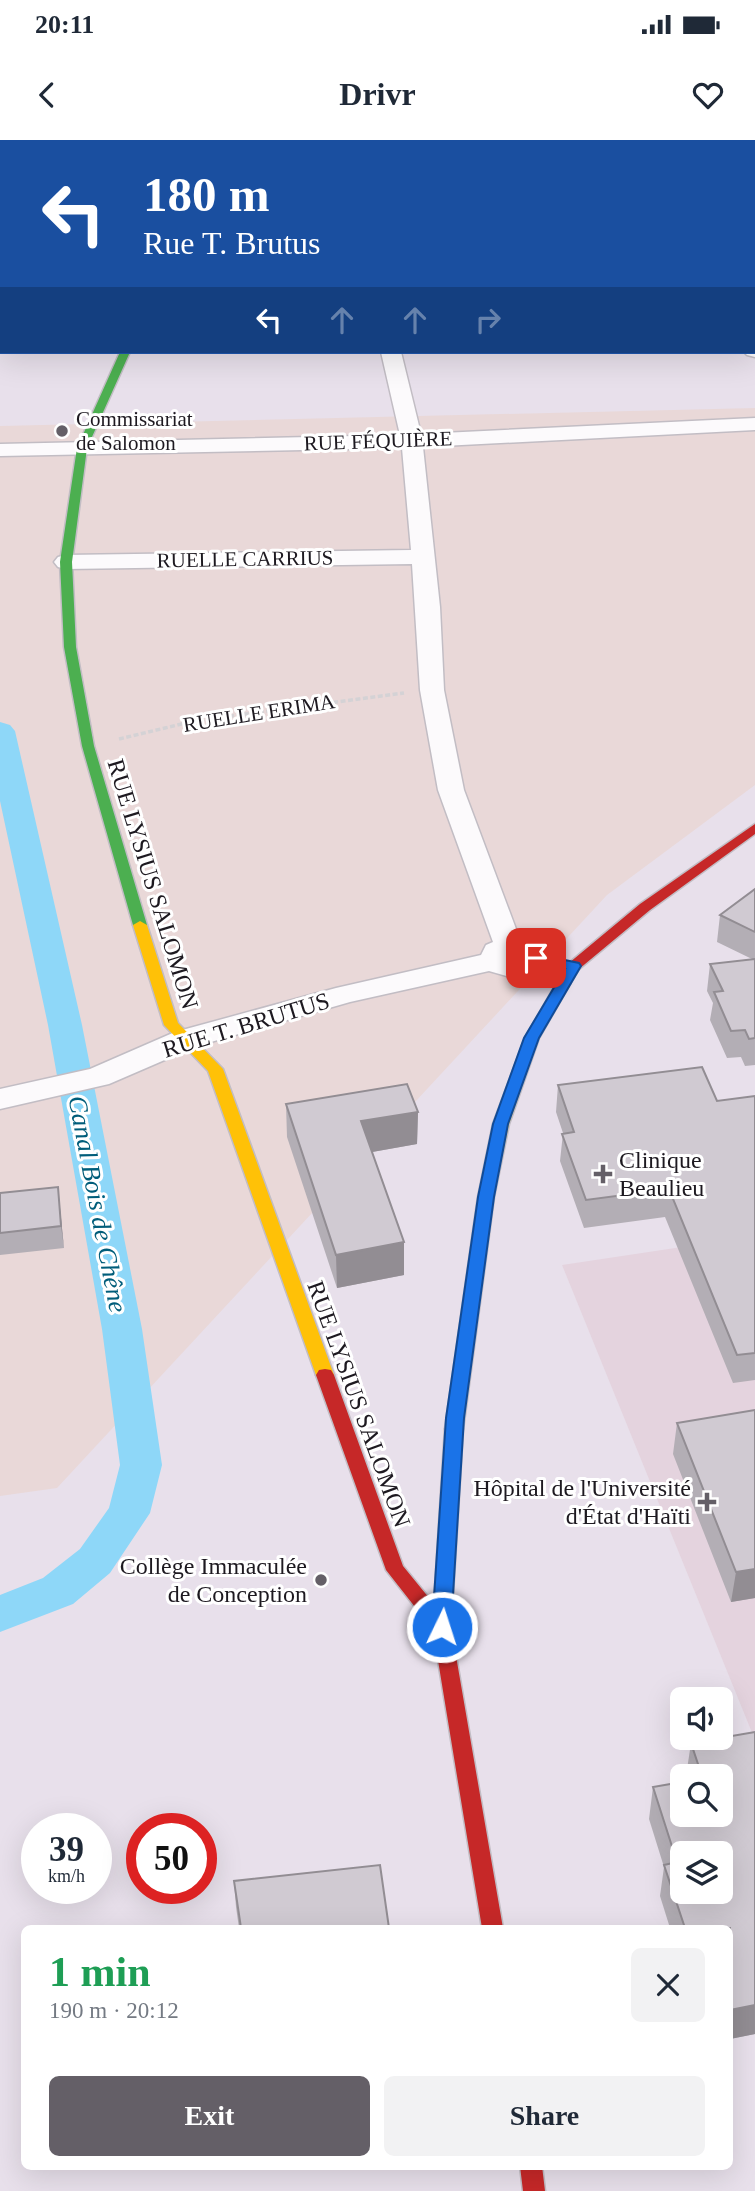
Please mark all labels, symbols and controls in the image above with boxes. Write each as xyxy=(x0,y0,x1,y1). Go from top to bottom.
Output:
text: 20:11 xyxy=(35,10,94,39)
icon: back xyxy=(28,76,66,114)
text: Drivr xyxy=(339,76,416,112)
icon: heart xyxy=(689,76,727,114)
text: 180 m xyxy=(143,167,270,222)
icon: left xyxy=(28,168,119,259)
text: Rue T. Brutus xyxy=(143,225,320,261)
icon: left xyxy=(250,301,288,339)
icon: ahead xyxy=(323,301,361,339)
icon: ahead xyxy=(396,301,434,339)
icon: right xyxy=(469,301,507,339)
place label: Commissariat de Salomon xyxy=(76,407,193,455)
marker: Commissariat de Salomon xyxy=(54,423,70,439)
street label: RUE FÉQUIÈRE xyxy=(303,426,453,456)
street label: RUELLE CARRIUS xyxy=(156,545,334,573)
street label: RUELLE ERIMA xyxy=(181,689,337,737)
street label: RUE LYSIUS SALOMON xyxy=(103,756,203,1012)
pin xyxy=(506,928,566,988)
icon: arrive xyxy=(517,939,555,977)
street label: RUE T. BRUTUS xyxy=(159,987,333,1063)
water label: Canal Bois de Chêne xyxy=(62,1093,133,1315)
place label: Clinique Beaulieu xyxy=(619,1147,704,1201)
marker: Clinique Beaulieu xyxy=(593,1164,613,1184)
street label: RUE LYSIUS SALOMON xyxy=(302,1277,416,1531)
place label: Hôpital de l'Université d'État d'Haïti xyxy=(473,1475,691,1529)
marker: Hôpital de l'Université d'État d'Haïti xyxy=(697,1492,717,1512)
place label: Collège Immaculée de Conception xyxy=(120,1553,307,1607)
marker: Collège Immaculée de Conception xyxy=(313,1572,329,1588)
position arrow xyxy=(405,1590,479,1664)
map controls xyxy=(670,1687,733,1904)
button: sound xyxy=(670,1687,733,1750)
button: search xyxy=(670,1764,733,1827)
speed limit sign: 50 xyxy=(126,1813,217,1904)
text: 39 xyxy=(49,1830,84,1869)
button: layers xyxy=(670,1841,733,1904)
text: km/h xyxy=(48,1866,85,1886)
button: close xyxy=(631,1948,705,2022)
text: 1 min xyxy=(49,1949,151,1995)
text: 190 m · 20:12 xyxy=(49,1998,179,2023)
button: Exit xyxy=(49,2076,370,2156)
button: Share xyxy=(384,2076,705,2156)

